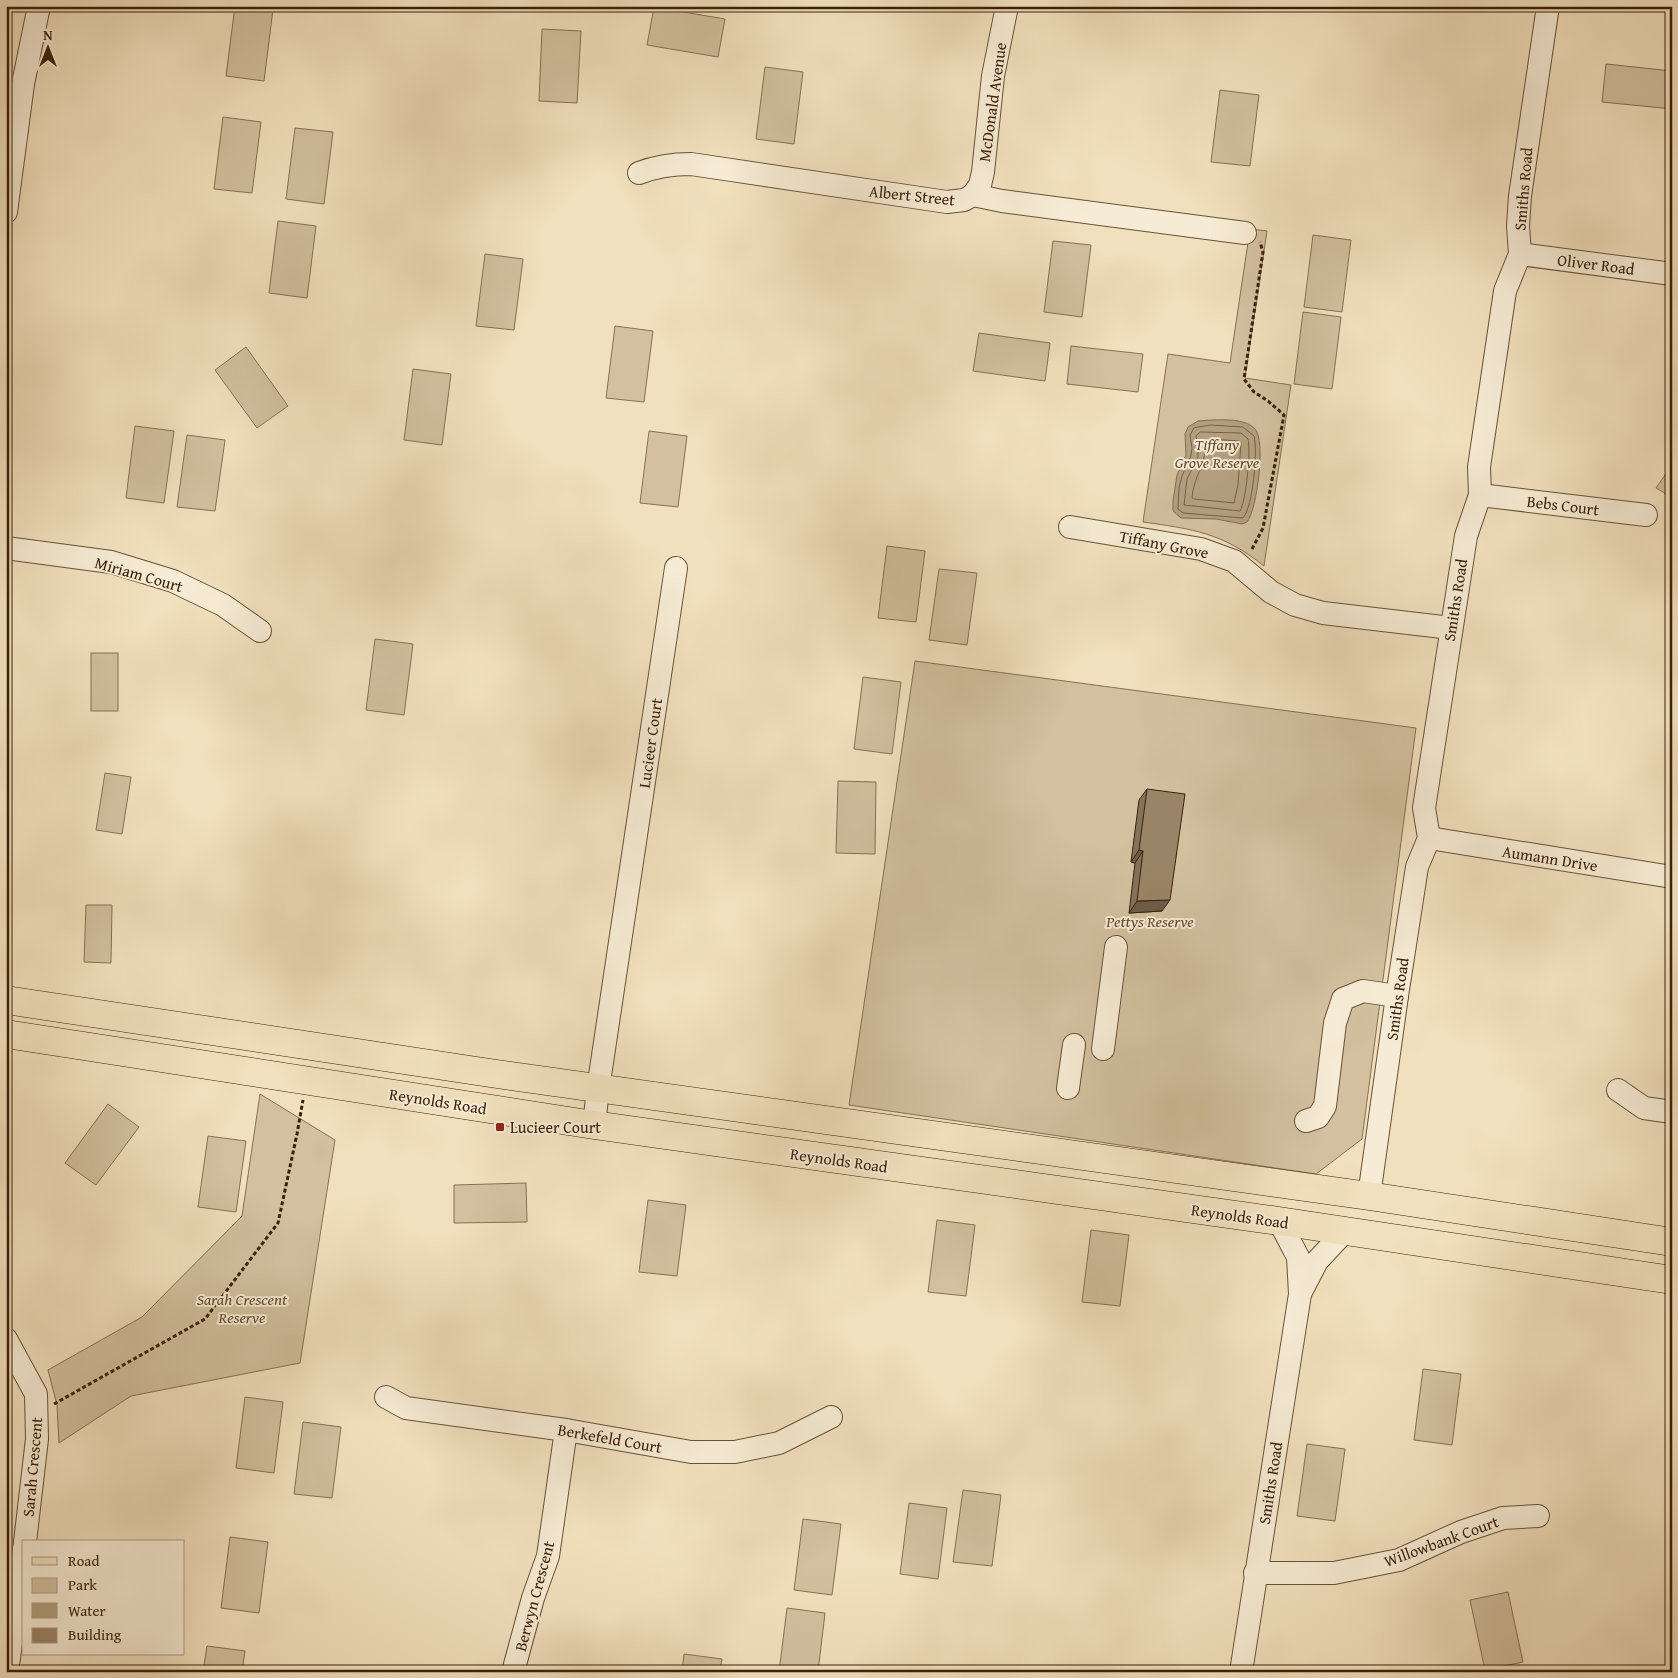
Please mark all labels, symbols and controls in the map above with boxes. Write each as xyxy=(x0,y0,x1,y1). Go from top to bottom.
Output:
north arrow xyxy=(22,22,72,72)
text: N xyxy=(43,25,53,45)
street label: McDonald Avenue xyxy=(972,41,1012,163)
street label: Smiths Road xyxy=(1507,146,1539,232)
street label: Albert Street xyxy=(868,179,956,211)
street label: Oliver Road xyxy=(1556,247,1636,281)
park label: Tiffany Grove Reserve xyxy=(1175,432,1260,474)
street label: Bebs Court xyxy=(1526,489,1601,521)
street label: Tiffany Grove xyxy=(1117,524,1211,564)
street label: Miriam Court xyxy=(92,550,186,598)
street label: Smiths Road xyxy=(1437,557,1473,643)
street label: Lucieer Court xyxy=(632,696,668,790)
street label: Aumann Drive xyxy=(1501,839,1599,877)
park label: Pettys Reserve xyxy=(1105,909,1194,933)
street label: Smiths Road xyxy=(1379,956,1415,1042)
street label: Reynolds Road xyxy=(388,1081,489,1121)
place label: Lucieer Court xyxy=(510,1115,601,1139)
marker: Lucieer Court xyxy=(494,1121,506,1133)
street label: Reynolds Road xyxy=(789,1141,890,1179)
street label: Reynolds Road xyxy=(1190,1197,1291,1235)
park label: Sarah Crescent Reserve xyxy=(197,1287,288,1329)
street label: Sarah Crescent xyxy=(16,1416,48,1518)
street label: Berkefeld Court xyxy=(556,1417,664,1459)
street label: Smiths Road xyxy=(1252,1440,1288,1526)
street label: Willowbank Court xyxy=(1380,1509,1502,1573)
street label: Berwyn Crescent xyxy=(508,1538,560,1654)
legend xyxy=(22,1540,185,1656)
text: Road xyxy=(68,1550,99,1571)
text: Park xyxy=(68,1574,97,1595)
text: Water xyxy=(68,1600,106,1621)
text: Building xyxy=(68,1624,122,1645)

